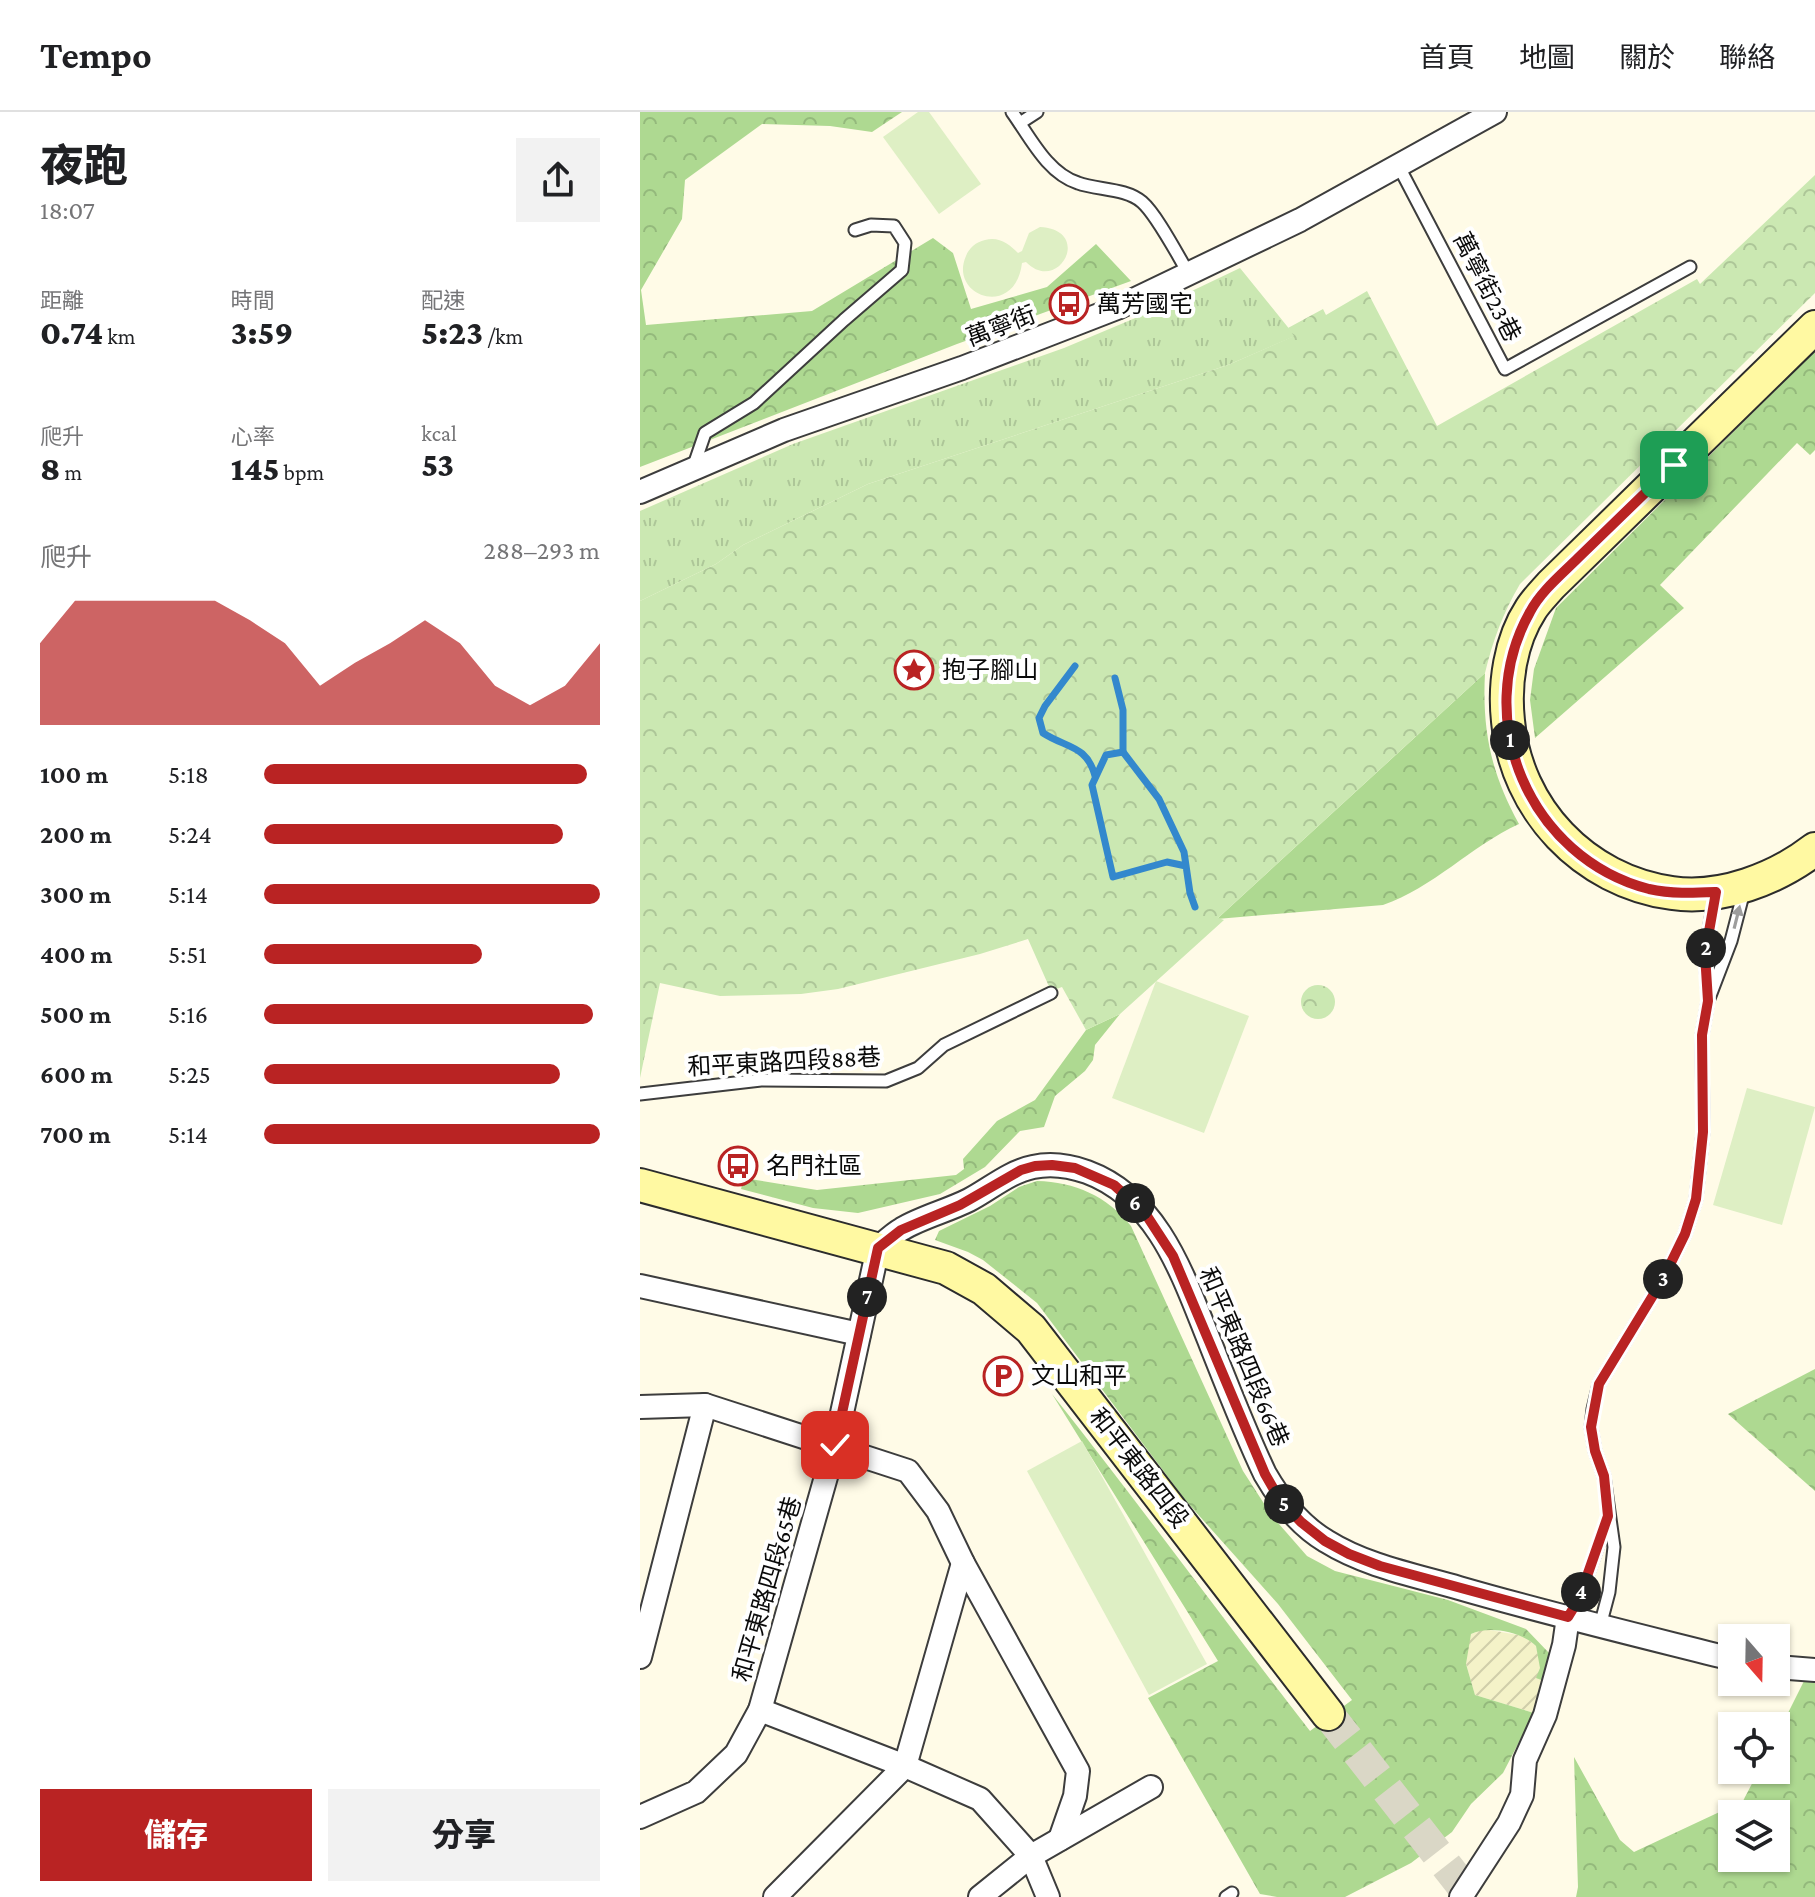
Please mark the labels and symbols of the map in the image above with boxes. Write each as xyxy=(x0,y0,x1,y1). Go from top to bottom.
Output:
street label: 萬寧街23巷 xyxy=(1448,228,1526,346)
bus stop icon: 萬芳國宅 xyxy=(1048,283,1090,325)
place label: 萬芳國宅 xyxy=(1097,290,1193,317)
street label: 萬寧街 xyxy=(962,300,1039,351)
pin xyxy=(1640,431,1708,499)
place icon: 抱子腳山 xyxy=(893,649,935,691)
place label: 抱子腳山 xyxy=(942,656,1038,683)
pin: 1 xyxy=(1490,720,1530,760)
one-way arrow xyxy=(1732,905,1744,930)
pin: 2 xyxy=(1686,928,1726,968)
street label: 和平東路四段88巷 xyxy=(686,1043,881,1080)
bus stop icon: 名門社區 xyxy=(717,1145,759,1187)
place label: 名門社區 xyxy=(766,1152,862,1179)
pin: 6 xyxy=(1115,1183,1155,1223)
pin: 3 xyxy=(1643,1259,1683,1299)
street label: 和平東路四段66巷 xyxy=(1194,1263,1294,1451)
pin: 7 xyxy=(847,1277,887,1317)
parking icon: 文山和平 xyxy=(982,1355,1024,1397)
place label: 文山和平 xyxy=(1031,1362,1127,1389)
street label: 和平東路四段 xyxy=(1084,1403,1194,1533)
pin xyxy=(801,1411,869,1479)
pin: 5 xyxy=(1264,1484,1304,1524)
street label: 和平東路四段65巷 xyxy=(727,1493,806,1684)
pin: 4 xyxy=(1561,1572,1601,1612)
north arrow xyxy=(1718,1624,1790,1696)

